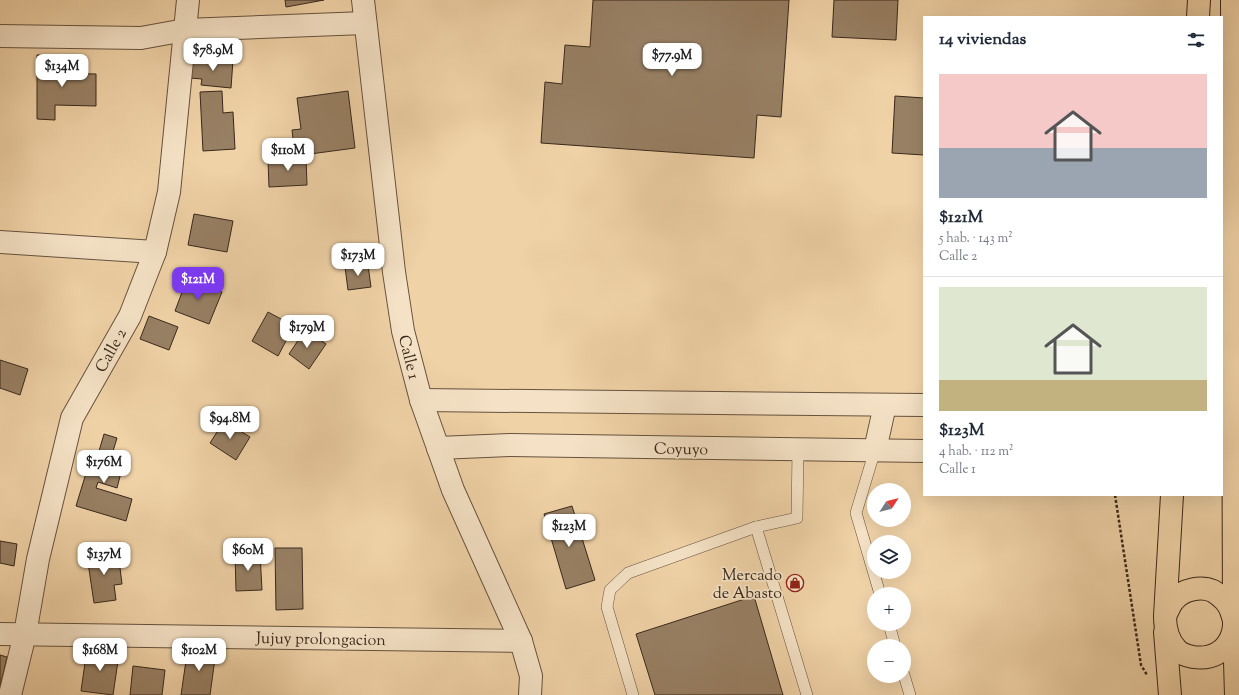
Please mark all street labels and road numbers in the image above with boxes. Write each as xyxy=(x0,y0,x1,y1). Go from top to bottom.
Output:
street label: Calle 2 xyxy=(91,325,134,377)
street label: Calle 1 xyxy=(391,333,424,383)
street label: Coyuyo xyxy=(654,439,709,462)
street label: Jujuy prolongacion xyxy=(255,628,387,653)

